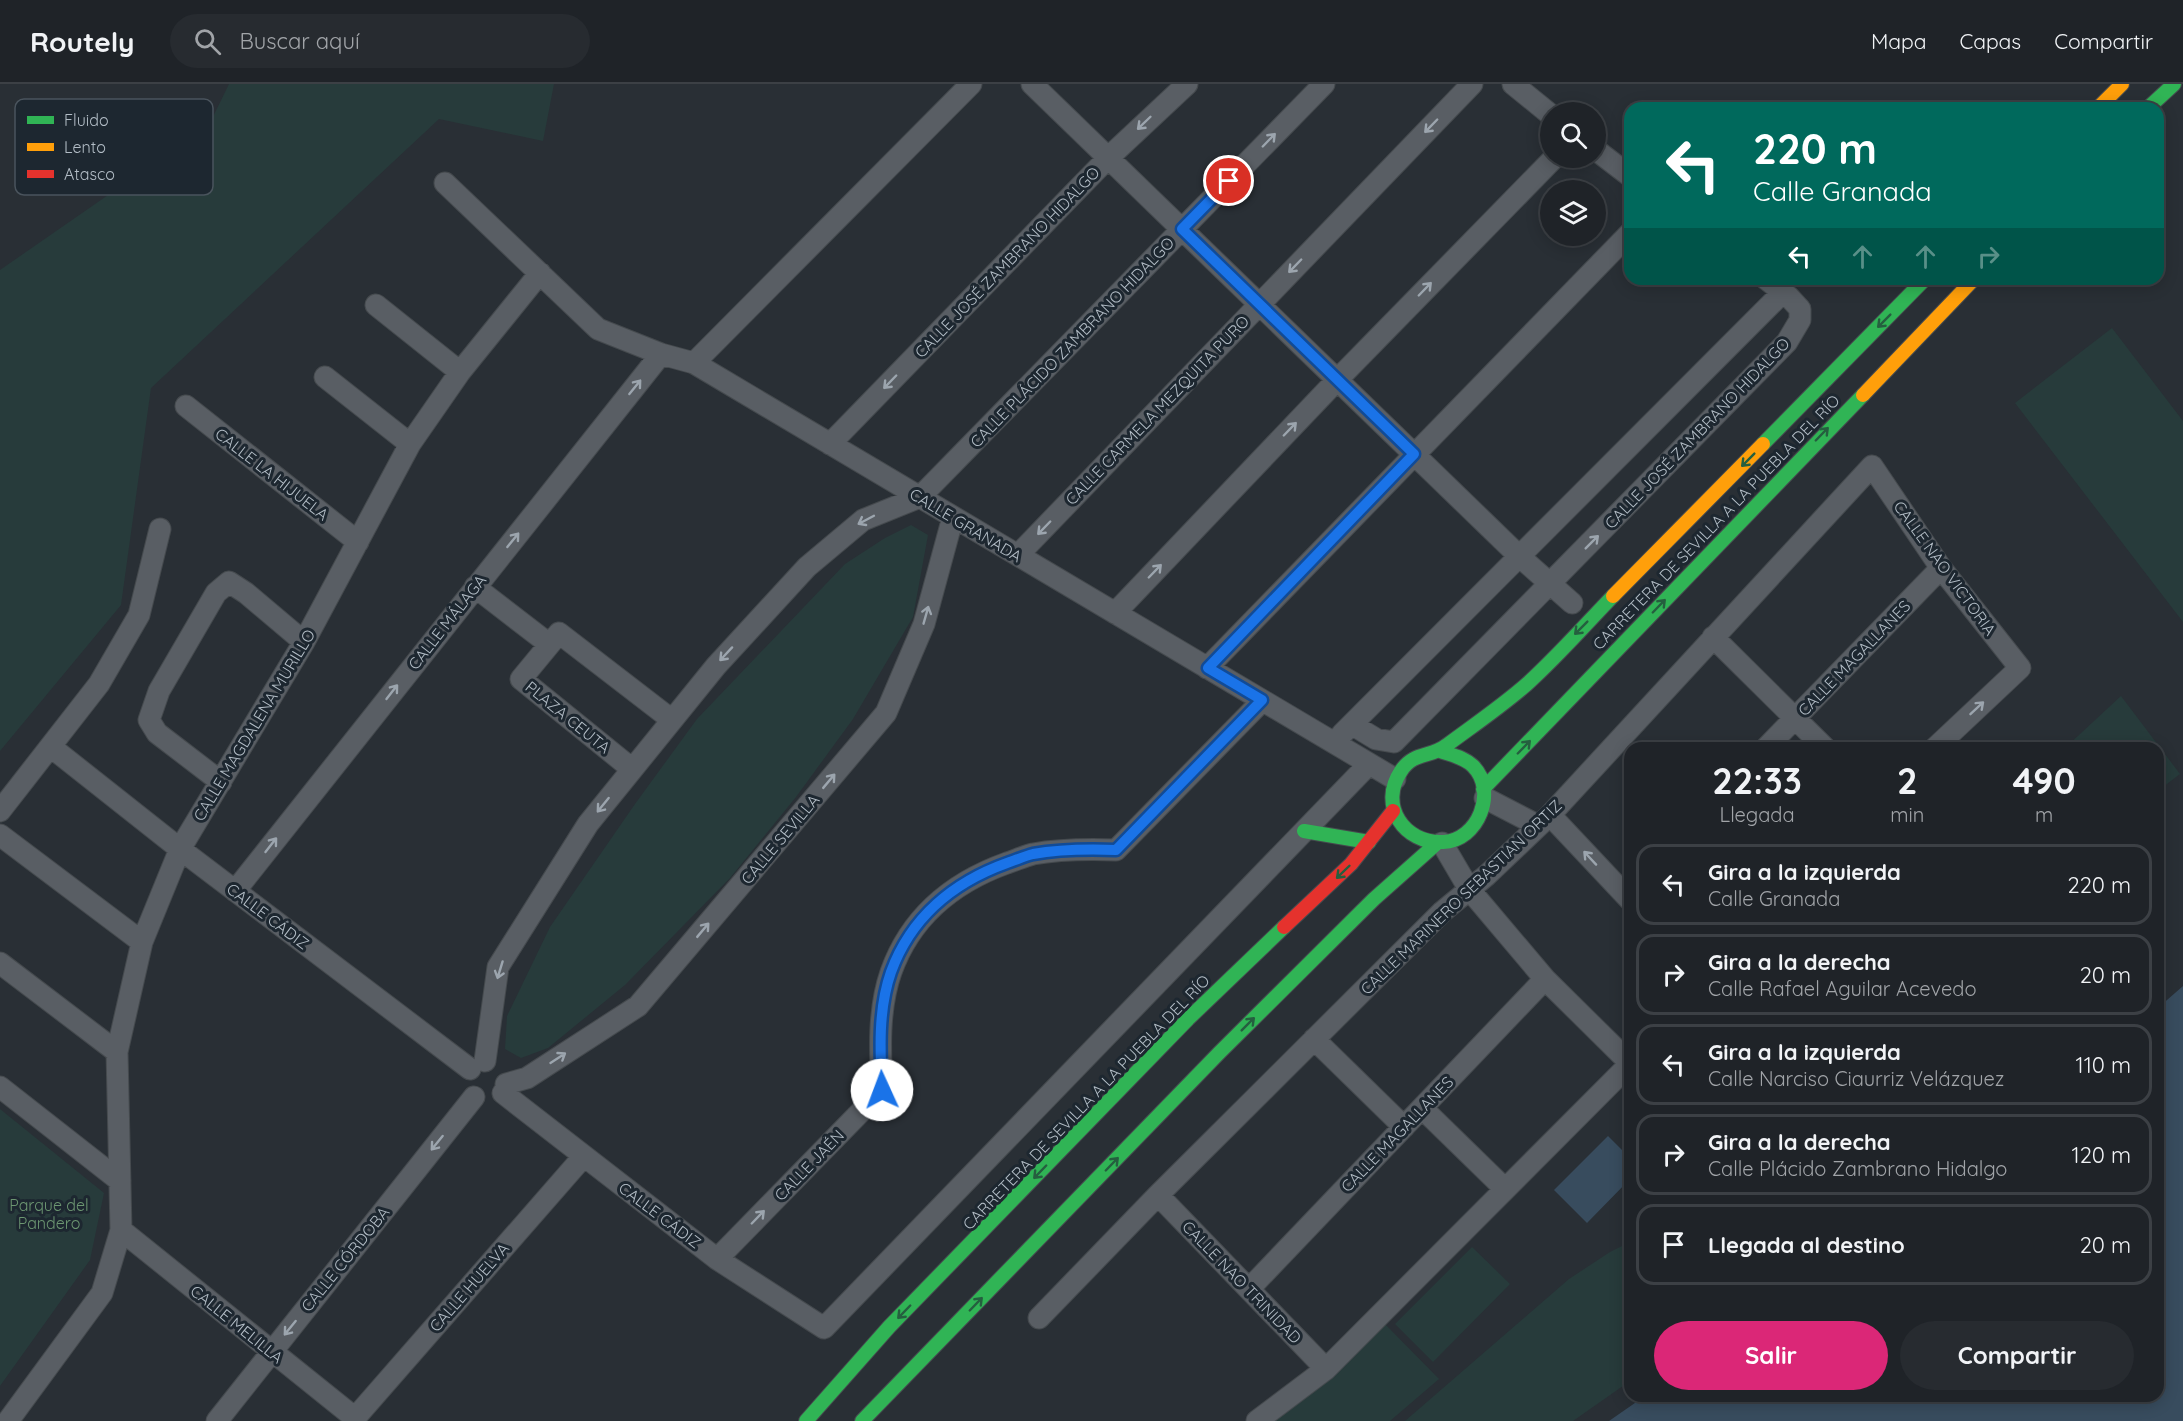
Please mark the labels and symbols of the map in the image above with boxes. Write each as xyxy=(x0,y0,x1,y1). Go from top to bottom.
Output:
legend xyxy=(15,99,213,195)
text: Fluido xyxy=(64,110,109,130)
one-way arrow xyxy=(1137,116,1152,131)
one-way arrow xyxy=(1424,119,1438,134)
one-way arrow xyxy=(1262,133,1276,148)
text: Lento xyxy=(64,137,106,157)
pin xyxy=(1203,155,1254,206)
street label: CALLE JOSÉ ZAMBRANO HIDALGO xyxy=(910,162,1104,362)
text: Atasco xyxy=(64,164,115,184)
street label: CALLE PLÁCIDO ZAMBRANO HIDALGO xyxy=(966,233,1178,451)
one-way arrow xyxy=(1288,259,1303,274)
one-way arrow xyxy=(1418,282,1433,297)
street label: CALLE CARMELA MEZQUITA PURO xyxy=(1061,311,1253,509)
one-way arrow xyxy=(1877,313,1892,328)
street label: CALLE JOSÉ ZAMBRANO HIDALGO xyxy=(1600,333,1794,533)
one-way arrow xyxy=(883,375,897,390)
one-way arrow xyxy=(628,379,641,395)
street label: CARRETERA DE SEVILLA A LA PUEBLA DEL RÍO xyxy=(1588,390,1844,654)
one-way arrow xyxy=(1282,422,1297,437)
street label: CALLE LA HIJUELA xyxy=(211,423,333,525)
one-way arrow xyxy=(1815,427,1830,442)
one-way arrow xyxy=(1740,452,1755,467)
street label: CALLE GRANADA xyxy=(906,484,1026,566)
street label: CALLE NAO VICTORIA xyxy=(1889,497,2001,639)
one-way arrow xyxy=(858,515,876,526)
one-way arrow xyxy=(1037,521,1051,536)
one-way arrow xyxy=(507,532,520,548)
one-way arrow xyxy=(1584,534,1599,549)
one-way arrow xyxy=(1148,563,1162,578)
street label: CALLE MÁLAGA xyxy=(404,570,490,674)
street label: CALLE MAGALLANES xyxy=(1794,596,1914,720)
one-way arrow xyxy=(1652,598,1666,613)
one-way arrow xyxy=(921,606,932,625)
one-way arrow xyxy=(1574,621,1589,636)
street label: CALLE MAGDALENA MURILLO xyxy=(189,626,319,824)
one-way arrow xyxy=(719,647,733,662)
street label: PLAZA CEUTA xyxy=(521,677,615,757)
one-way arrow xyxy=(385,685,398,701)
one-way arrow xyxy=(1970,701,1985,716)
one-way arrow xyxy=(1517,739,1531,754)
one-way arrow xyxy=(822,773,835,789)
street label: CALLE SEVILLA xyxy=(737,790,823,888)
street label: CALLE MARINERO SEBASTIAN ORTIZ xyxy=(1356,795,1566,999)
one-way arrow xyxy=(596,797,609,813)
one-way arrow xyxy=(264,837,277,853)
one-way arrow xyxy=(1583,851,1597,866)
one-way arrow xyxy=(1335,865,1350,879)
street label: CALLE CÁDIZ xyxy=(223,879,313,953)
one-way arrow xyxy=(696,922,709,938)
one-way arrow xyxy=(494,960,505,979)
street label: CARRETERA DE SEVILLA A LA PUEBLA DEL RÍO xyxy=(958,970,1214,1234)
one-way arrow xyxy=(1241,1017,1256,1032)
one-way arrow xyxy=(549,1051,566,1063)
position arrow xyxy=(850,1058,914,1122)
street label: CALLE MAGALLANES xyxy=(1337,1072,1457,1196)
street label: CALLE JAÉN xyxy=(770,1125,848,1205)
one-way arrow xyxy=(431,1135,444,1151)
one-way arrow xyxy=(1105,1156,1119,1171)
one-way arrow xyxy=(1033,1164,1048,1179)
street label: CALLE CÁDIZ xyxy=(615,1178,705,1252)
park label: Parque del Pandero xyxy=(9,1195,89,1233)
street label: CALLE CÓRDOBA xyxy=(297,1202,393,1316)
one-way arrow xyxy=(750,1210,765,1225)
street label: CALLE NAO TRINIDAD xyxy=(1178,1216,1306,1348)
street label: CALLE HUELVA xyxy=(425,1238,513,1336)
street label: CALLE MELILLA xyxy=(187,1281,287,1367)
one-way arrow xyxy=(969,1296,983,1311)
one-way arrow xyxy=(897,1304,912,1319)
one-way arrow xyxy=(283,1320,296,1336)

